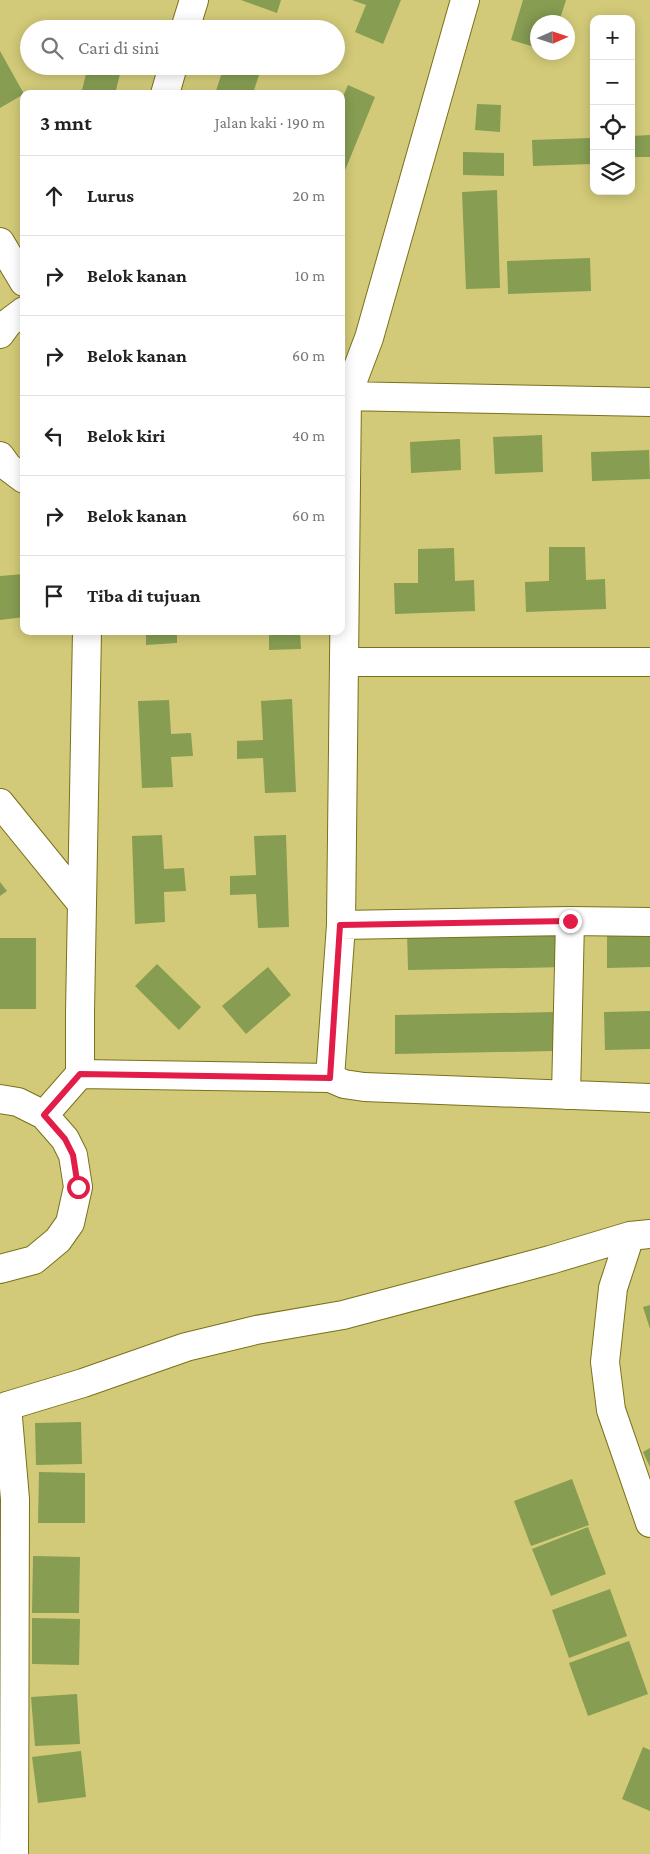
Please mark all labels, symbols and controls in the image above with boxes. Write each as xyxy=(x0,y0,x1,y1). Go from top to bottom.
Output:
north arrow xyxy=(530,15,575,60)
map controls xyxy=(590,15,635,195)
button: + xyxy=(590,15,635,60)
search box xyxy=(20,20,345,75)
icon: search xyxy=(38,34,66,62)
text: Cari di sini xyxy=(78,37,159,58)
button: − xyxy=(590,60,635,105)
button: locate xyxy=(590,105,635,150)
text: 3 mnt xyxy=(40,111,92,135)
text: Jalan kaki · 190 m xyxy=(215,114,325,131)
button: layers xyxy=(590,150,635,195)
icon: ahead xyxy=(40,182,68,210)
text: Lurus xyxy=(87,185,134,206)
text: 20 m xyxy=(292,187,325,204)
icon: right xyxy=(40,262,68,290)
text: Belok kanan xyxy=(87,265,187,286)
text: 10 m xyxy=(295,267,325,284)
icon: right xyxy=(40,342,68,370)
text: Belok kanan xyxy=(87,345,187,366)
text: 60 m xyxy=(292,347,325,364)
icon: left xyxy=(40,422,68,450)
text: Belok kiri xyxy=(87,425,165,446)
text: 40 m xyxy=(292,427,325,444)
icon: right xyxy=(40,502,68,530)
text: Belok kanan xyxy=(87,505,187,526)
text: 60 m xyxy=(292,507,325,524)
icon: arrive xyxy=(40,582,68,610)
text: Tiba di tujuan xyxy=(87,585,201,606)
route end xyxy=(559,910,582,933)
route start xyxy=(67,1176,90,1199)

